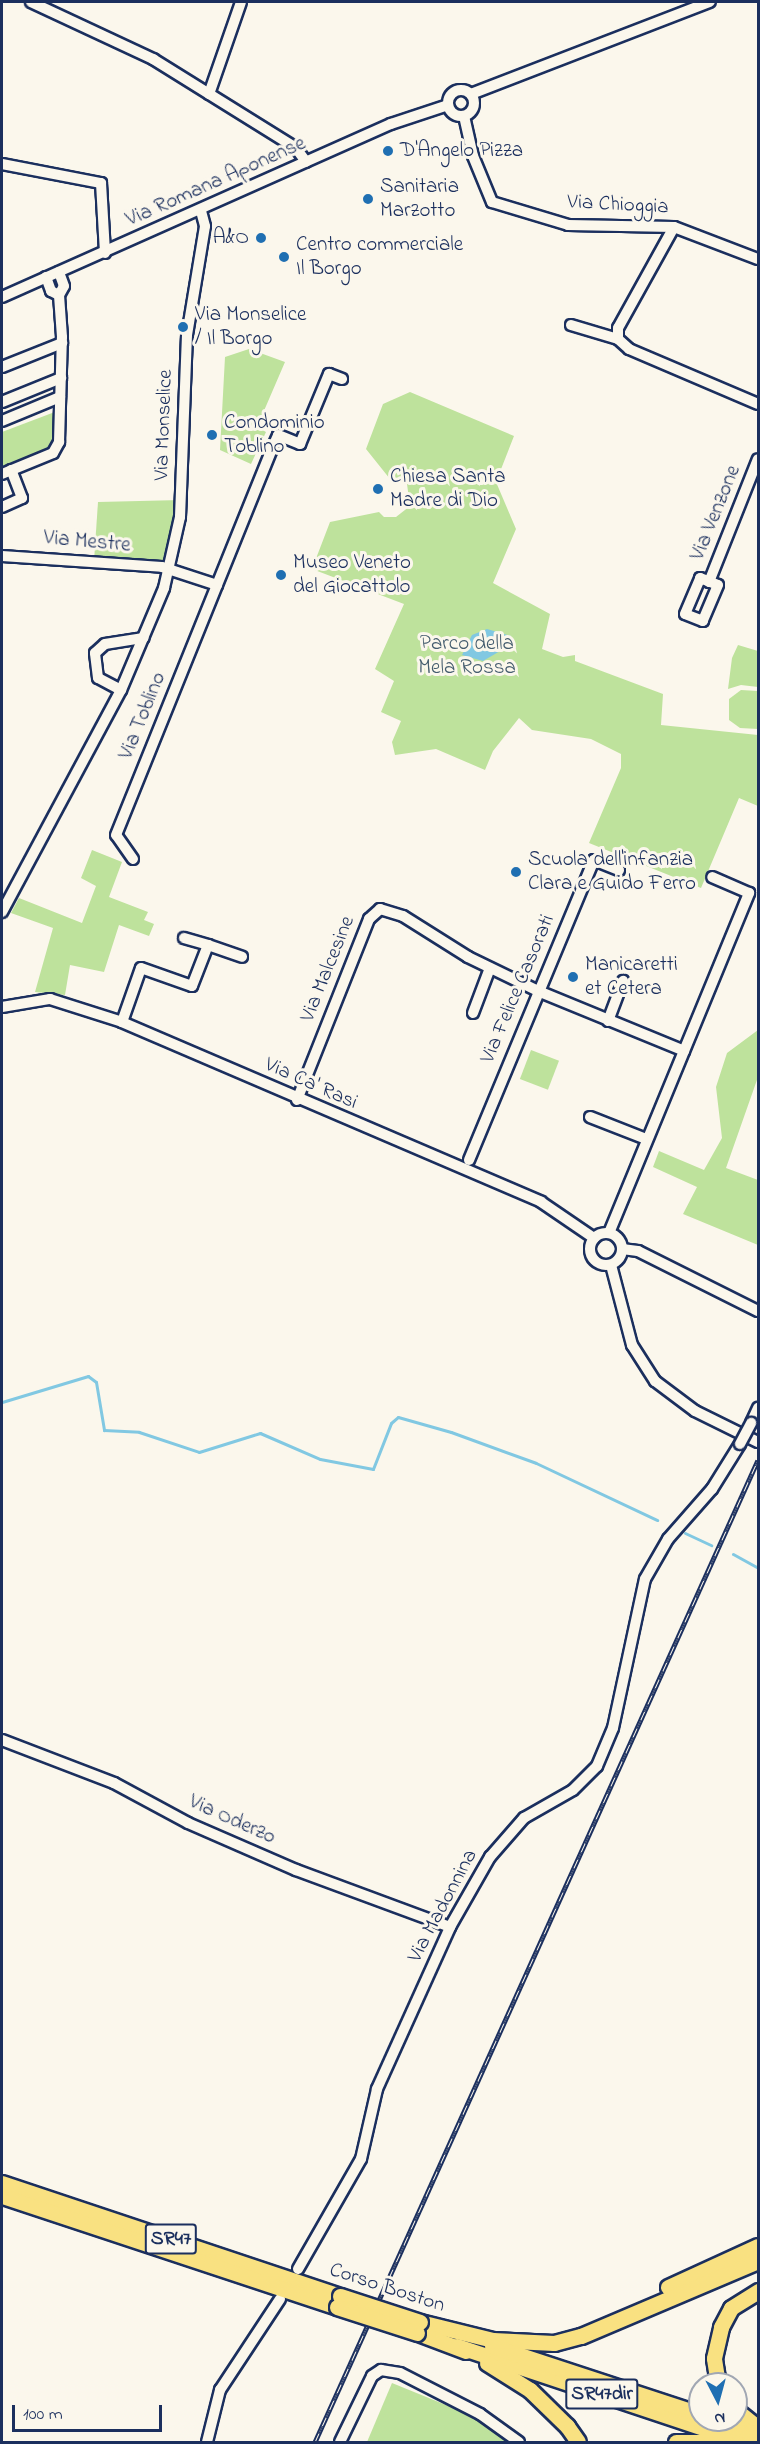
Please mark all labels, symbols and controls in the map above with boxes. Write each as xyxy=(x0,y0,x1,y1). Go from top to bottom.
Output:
street label: Via Romana Aponense xyxy=(122,131,310,233)
place label: D'Angelo Pizza xyxy=(400,138,523,164)
marker: D'Angelo Pizza xyxy=(381,144,395,158)
place label: Sanitaria Marzotto xyxy=(380,174,459,224)
street label: Via Chioggia xyxy=(567,190,669,220)
marker: Sanitaria Marzotto xyxy=(361,192,375,206)
place label: A&O xyxy=(213,225,249,251)
marker: A&O xyxy=(254,231,268,245)
place label: Centro commerciale Il Borgo xyxy=(296,232,463,282)
marker: Centro commerciale Il Borgo xyxy=(277,250,291,264)
place label: Via Monselice / Il Borgo xyxy=(195,302,306,352)
marker: Via Monselice / Il Borgo xyxy=(176,320,190,334)
street label: Via Monselice xyxy=(149,369,179,481)
place label: Condominio Toblino xyxy=(224,410,325,460)
marker: Condominio Toblino xyxy=(205,428,219,442)
street label: Via Venzone xyxy=(686,462,746,564)
place label: Chiesa Santa Madre di Dio xyxy=(390,464,506,514)
marker: Chiesa Santa Madre di Dio xyxy=(371,482,385,496)
street label: Via Mestre xyxy=(43,526,131,558)
place label: Museo Veneto del Giocattolo xyxy=(293,550,411,600)
marker: Museo Veneto del Giocattolo xyxy=(274,568,288,582)
park label: Parco della Mela Rossa xyxy=(418,631,516,681)
street label: Via Toblino xyxy=(114,669,172,763)
place label: Scuola dell'infanzia Clara e Guido Ferro xyxy=(528,847,696,897)
marker: Scuola dell'infanzia Clara e Guido Ferro xyxy=(509,865,523,879)
street label: Via Felice Casorati xyxy=(475,911,561,1067)
street label: Via Malcesine xyxy=(295,912,361,1026)
place label: Manicaretti et Cetera xyxy=(585,952,678,1002)
marker: Manicaretti et Cetera xyxy=(566,970,580,984)
street label: Via Ca' Rasi xyxy=(261,1052,361,1116)
street label: Via Oderzo xyxy=(185,1790,279,1850)
street label: Via Madonnina xyxy=(403,1845,483,1967)
road number: SR47 xyxy=(144,2222,198,2256)
street label: Corso Boston xyxy=(326,2257,448,2319)
north arrow xyxy=(688,2372,748,2432)
road number: SR47dir xyxy=(564,2377,640,2411)
scale bar xyxy=(15,2393,165,2431)
text: 100 m xyxy=(23,2402,63,2428)
text: N xyxy=(713,2405,726,2430)

